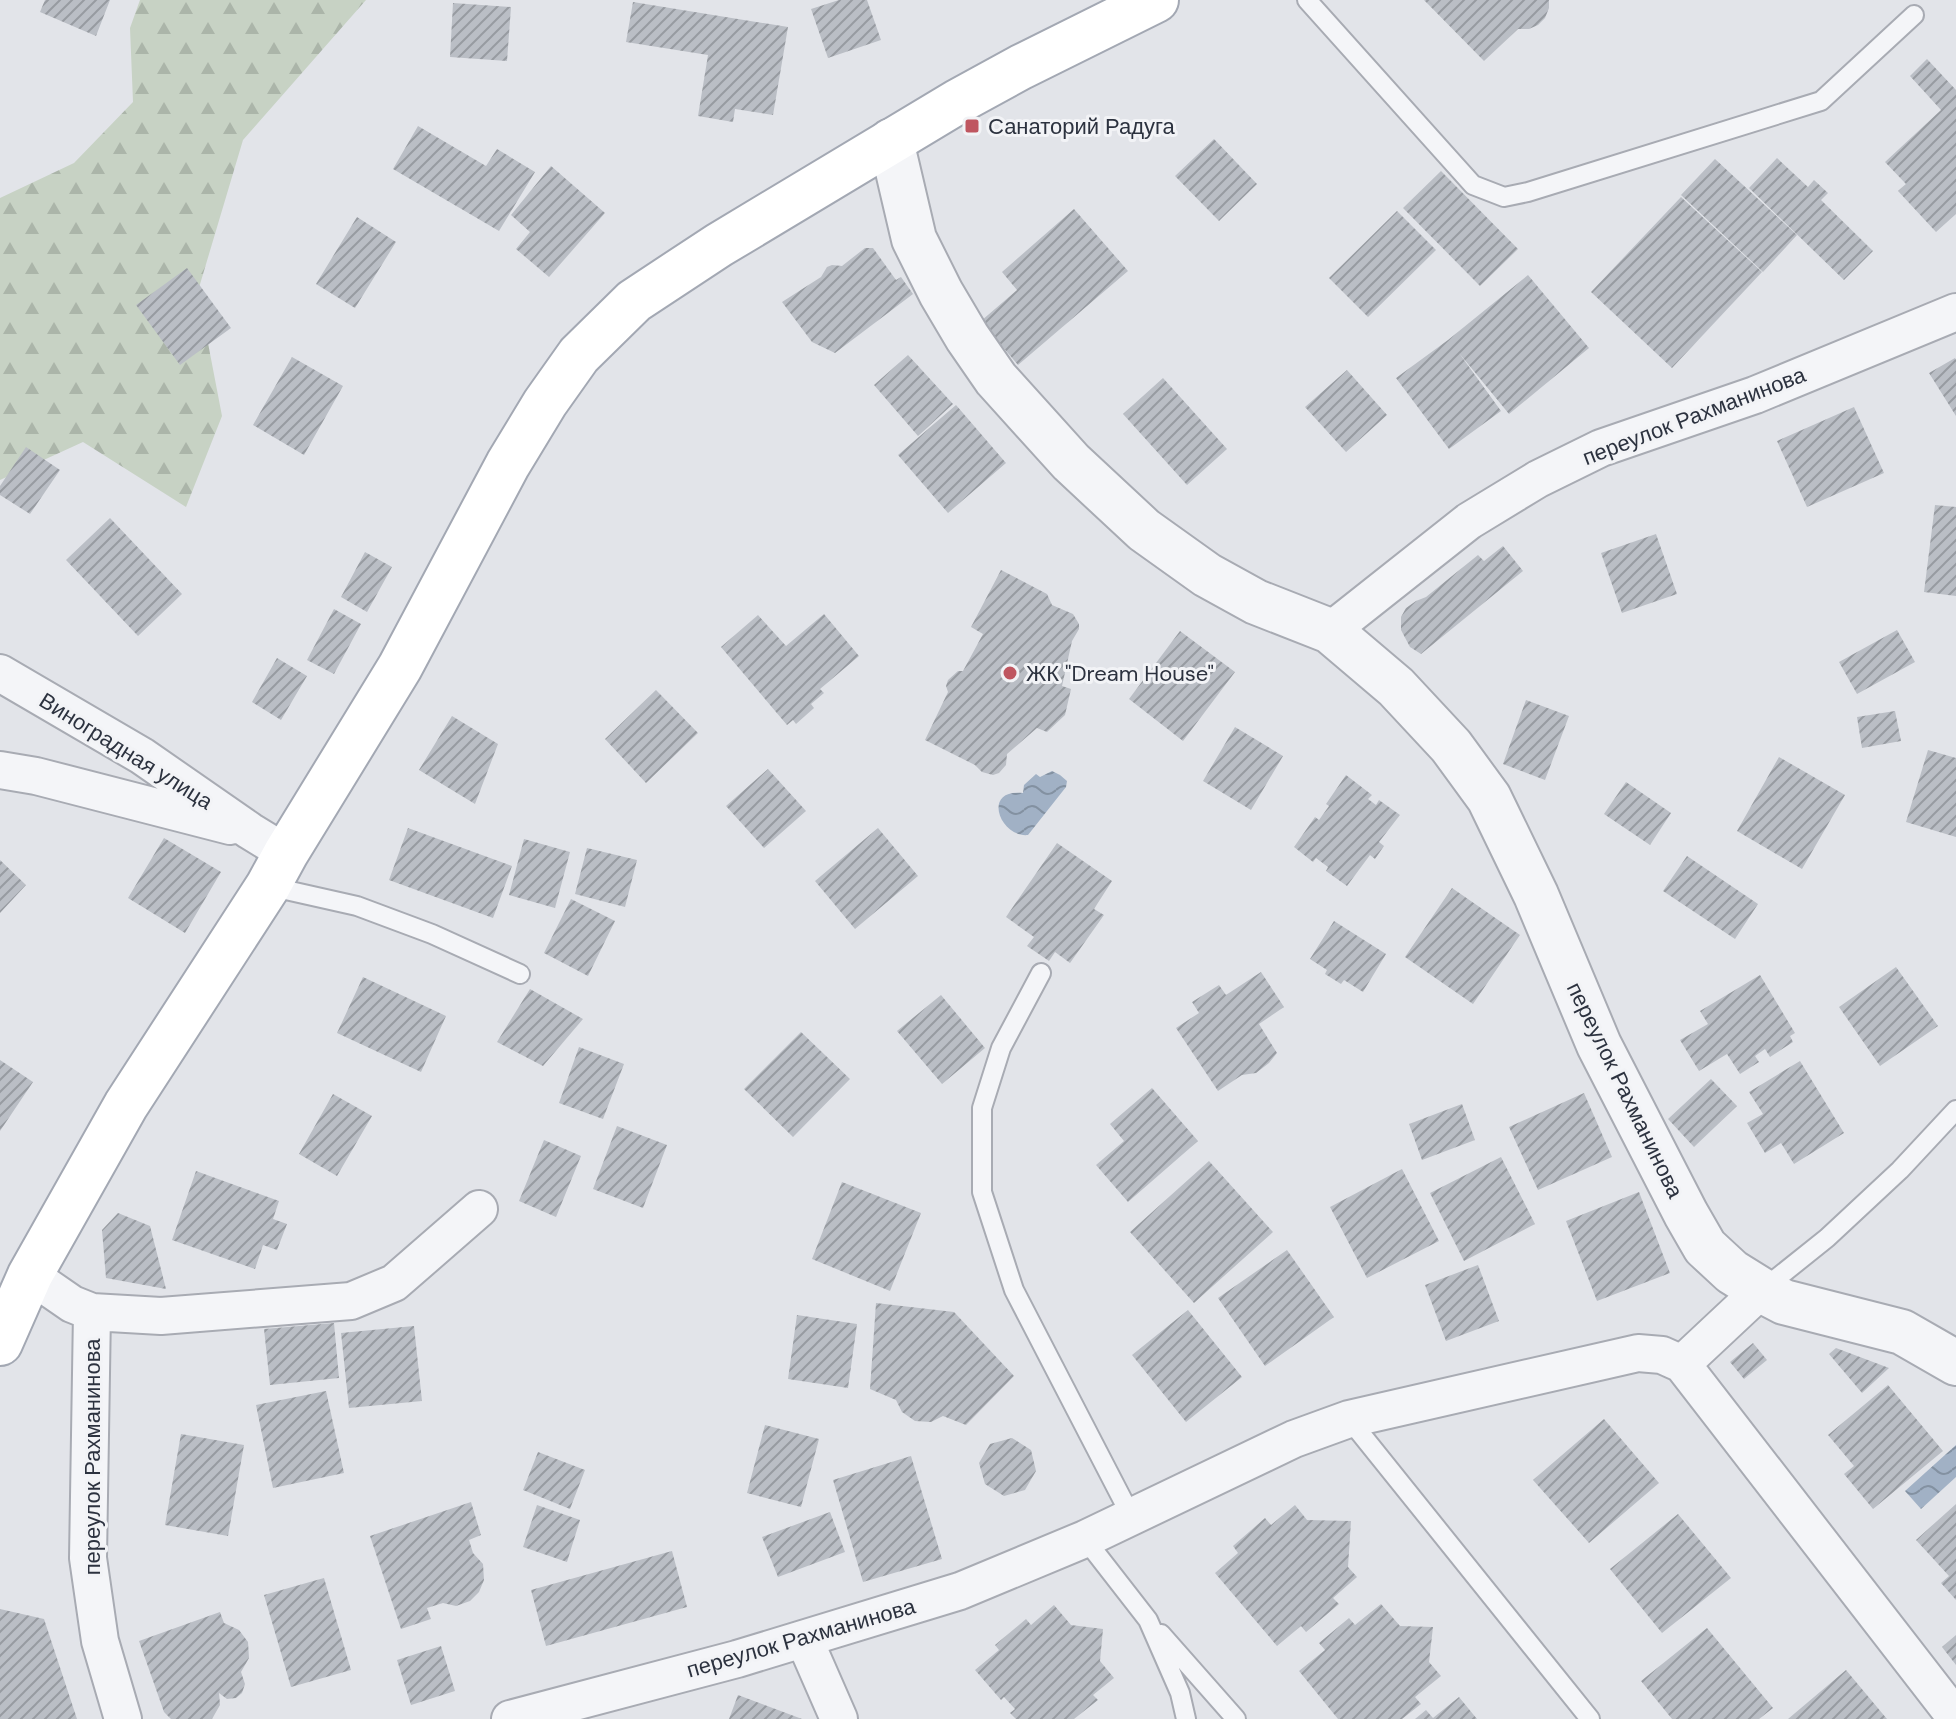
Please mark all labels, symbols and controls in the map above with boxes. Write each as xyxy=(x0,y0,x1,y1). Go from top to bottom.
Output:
place label: Санаторий Радуга xyxy=(988,112,1176,141)
marker: Санаторий Радуга xyxy=(963,117,981,135)
street label: переулок Рахманинова xyxy=(1578,360,1810,472)
place label: ЖК "Dream House" xyxy=(1026,659,1214,688)
marker: ЖК "Dream House" xyxy=(1001,664,1019,682)
street label: Виноградная улица xyxy=(34,686,219,817)
street label: переулок Рахманинова xyxy=(1560,977,1690,1203)
street label: переулок Рахманинова xyxy=(78,1338,107,1575)
street label: переулок Рахманинова xyxy=(683,1591,920,1685)

